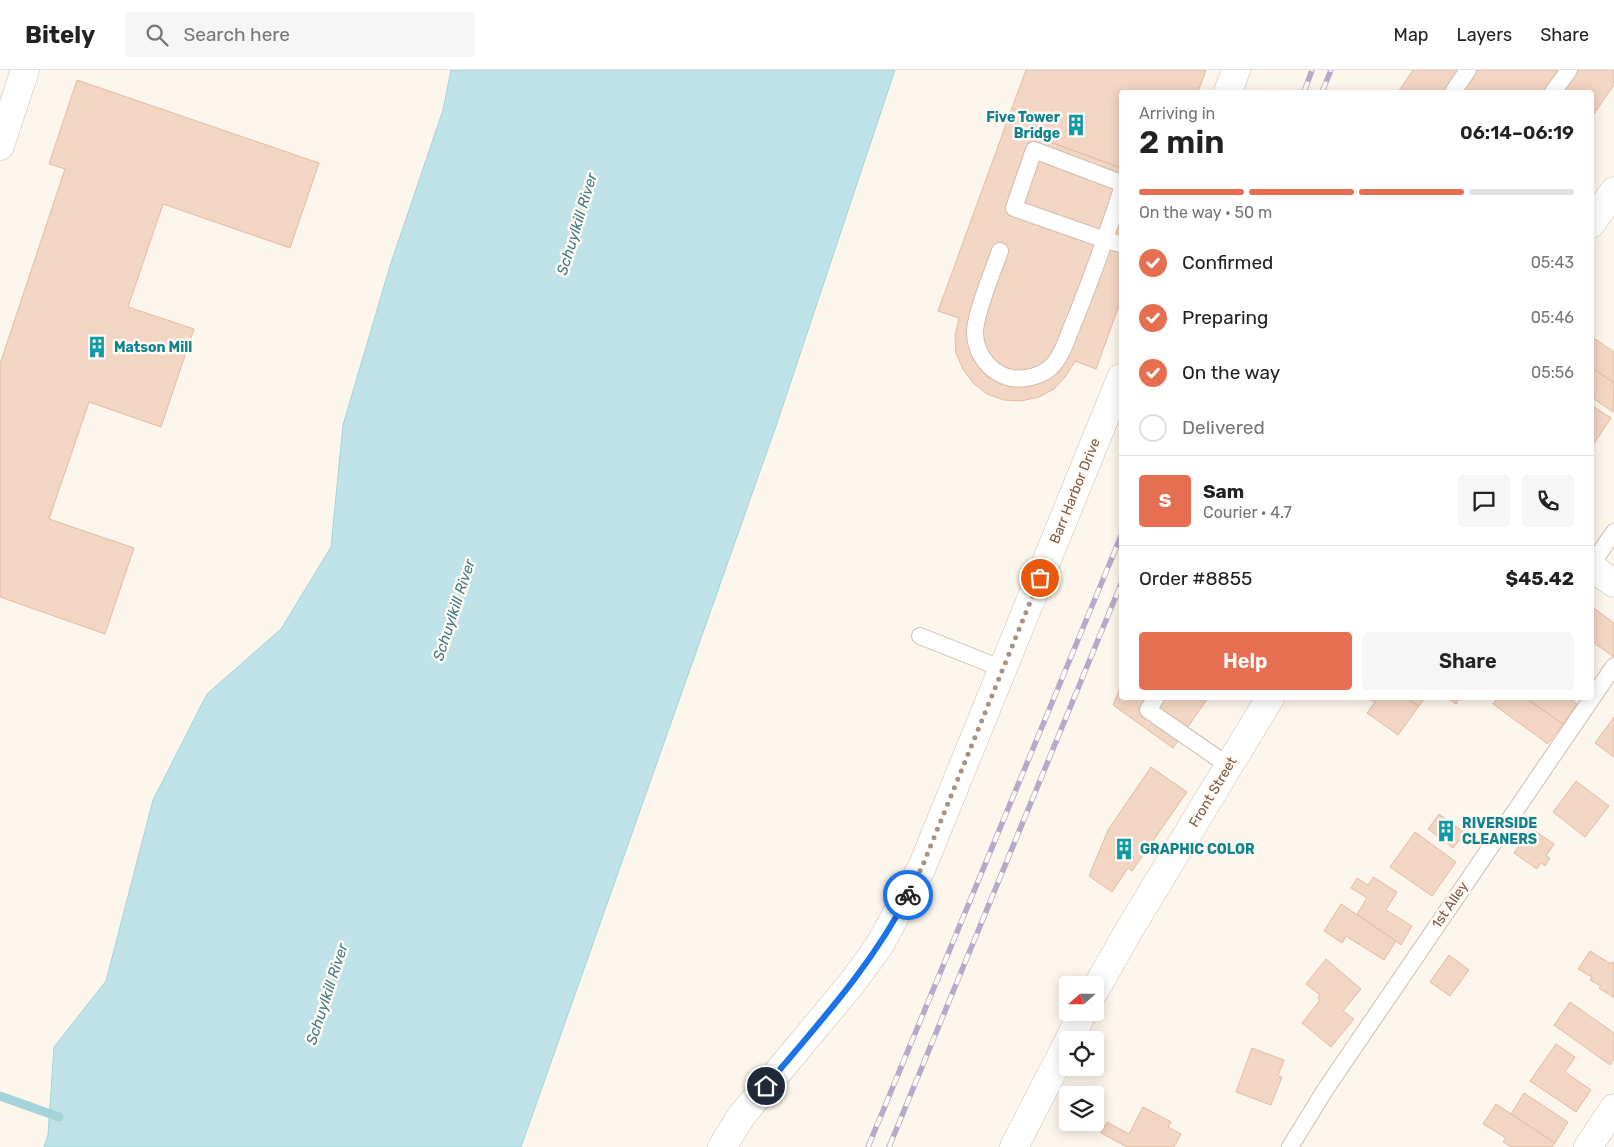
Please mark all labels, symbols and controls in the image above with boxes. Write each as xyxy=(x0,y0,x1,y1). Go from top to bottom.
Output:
search box xyxy=(125,12,475,57)
text: Bitely xyxy=(25,21,95,49)
icon: search xyxy=(143,21,171,49)
text: Search here xyxy=(183,23,290,46)
text: Map xyxy=(1394,24,1429,46)
text: Layers xyxy=(1457,24,1512,46)
text: Share xyxy=(1540,24,1589,46)
text: Arriving in xyxy=(1139,104,1215,123)
place label: Five Tower Bridge xyxy=(986,109,1061,142)
building icon: Five Tower Bridge xyxy=(1063,112,1089,138)
text: 06:14–06:19 xyxy=(1460,121,1574,144)
text: 2 min xyxy=(1139,123,1224,161)
water label: Schuylkill River xyxy=(553,170,601,277)
text: On the way · 50 m xyxy=(1139,203,1272,222)
icon: check xyxy=(1139,249,1167,277)
text: Confirmed xyxy=(1182,251,1273,274)
text: 05:43 xyxy=(1531,253,1574,272)
icon: check xyxy=(1139,304,1167,332)
text: Preparing xyxy=(1182,306,1268,329)
text: 05:46 xyxy=(1531,308,1574,327)
building icon: Matson Mill xyxy=(84,334,110,360)
place label: Matson Mill xyxy=(114,339,192,356)
icon: check xyxy=(1139,359,1167,387)
text: On the way xyxy=(1182,361,1280,384)
text: 05:56 xyxy=(1531,363,1574,382)
text: Delivered xyxy=(1182,416,1265,439)
street label: Barr Harbor Drive xyxy=(1046,436,1104,546)
button: chat xyxy=(1458,475,1510,527)
button: phone xyxy=(1522,475,1574,527)
text: Sam xyxy=(1203,480,1244,503)
text: S xyxy=(1159,489,1171,512)
text: Courier · 4.7 xyxy=(1203,503,1292,522)
water label: Schuylkill River xyxy=(429,556,479,663)
pin xyxy=(1019,557,1061,599)
icon: bag xyxy=(1026,564,1054,592)
text: Order #8855 xyxy=(1139,567,1252,590)
text: $45.42 xyxy=(1506,567,1574,590)
button: Help xyxy=(1139,632,1352,690)
button: Share xyxy=(1362,632,1574,690)
street label: Front Street xyxy=(1185,753,1241,830)
place label: RIVERSIDE CLEANERS xyxy=(1462,815,1537,848)
building icon: RIVERSIDE CLEANERS xyxy=(1433,818,1459,844)
building icon: GRAPHIC COLOR xyxy=(1111,836,1137,862)
place label: GRAPHIC COLOR xyxy=(1140,841,1255,858)
courier xyxy=(883,870,933,920)
street label: 1st Alley xyxy=(1428,878,1472,932)
icon: bike xyxy=(894,881,922,909)
water label: Schuylkill River xyxy=(302,940,352,1047)
north arrow xyxy=(1059,976,1104,1021)
map controls xyxy=(1059,976,1104,1131)
button: locate xyxy=(1059,1031,1104,1076)
pin xyxy=(745,1065,787,1107)
icon: home xyxy=(752,1072,780,1100)
button: layers xyxy=(1059,1086,1104,1131)

